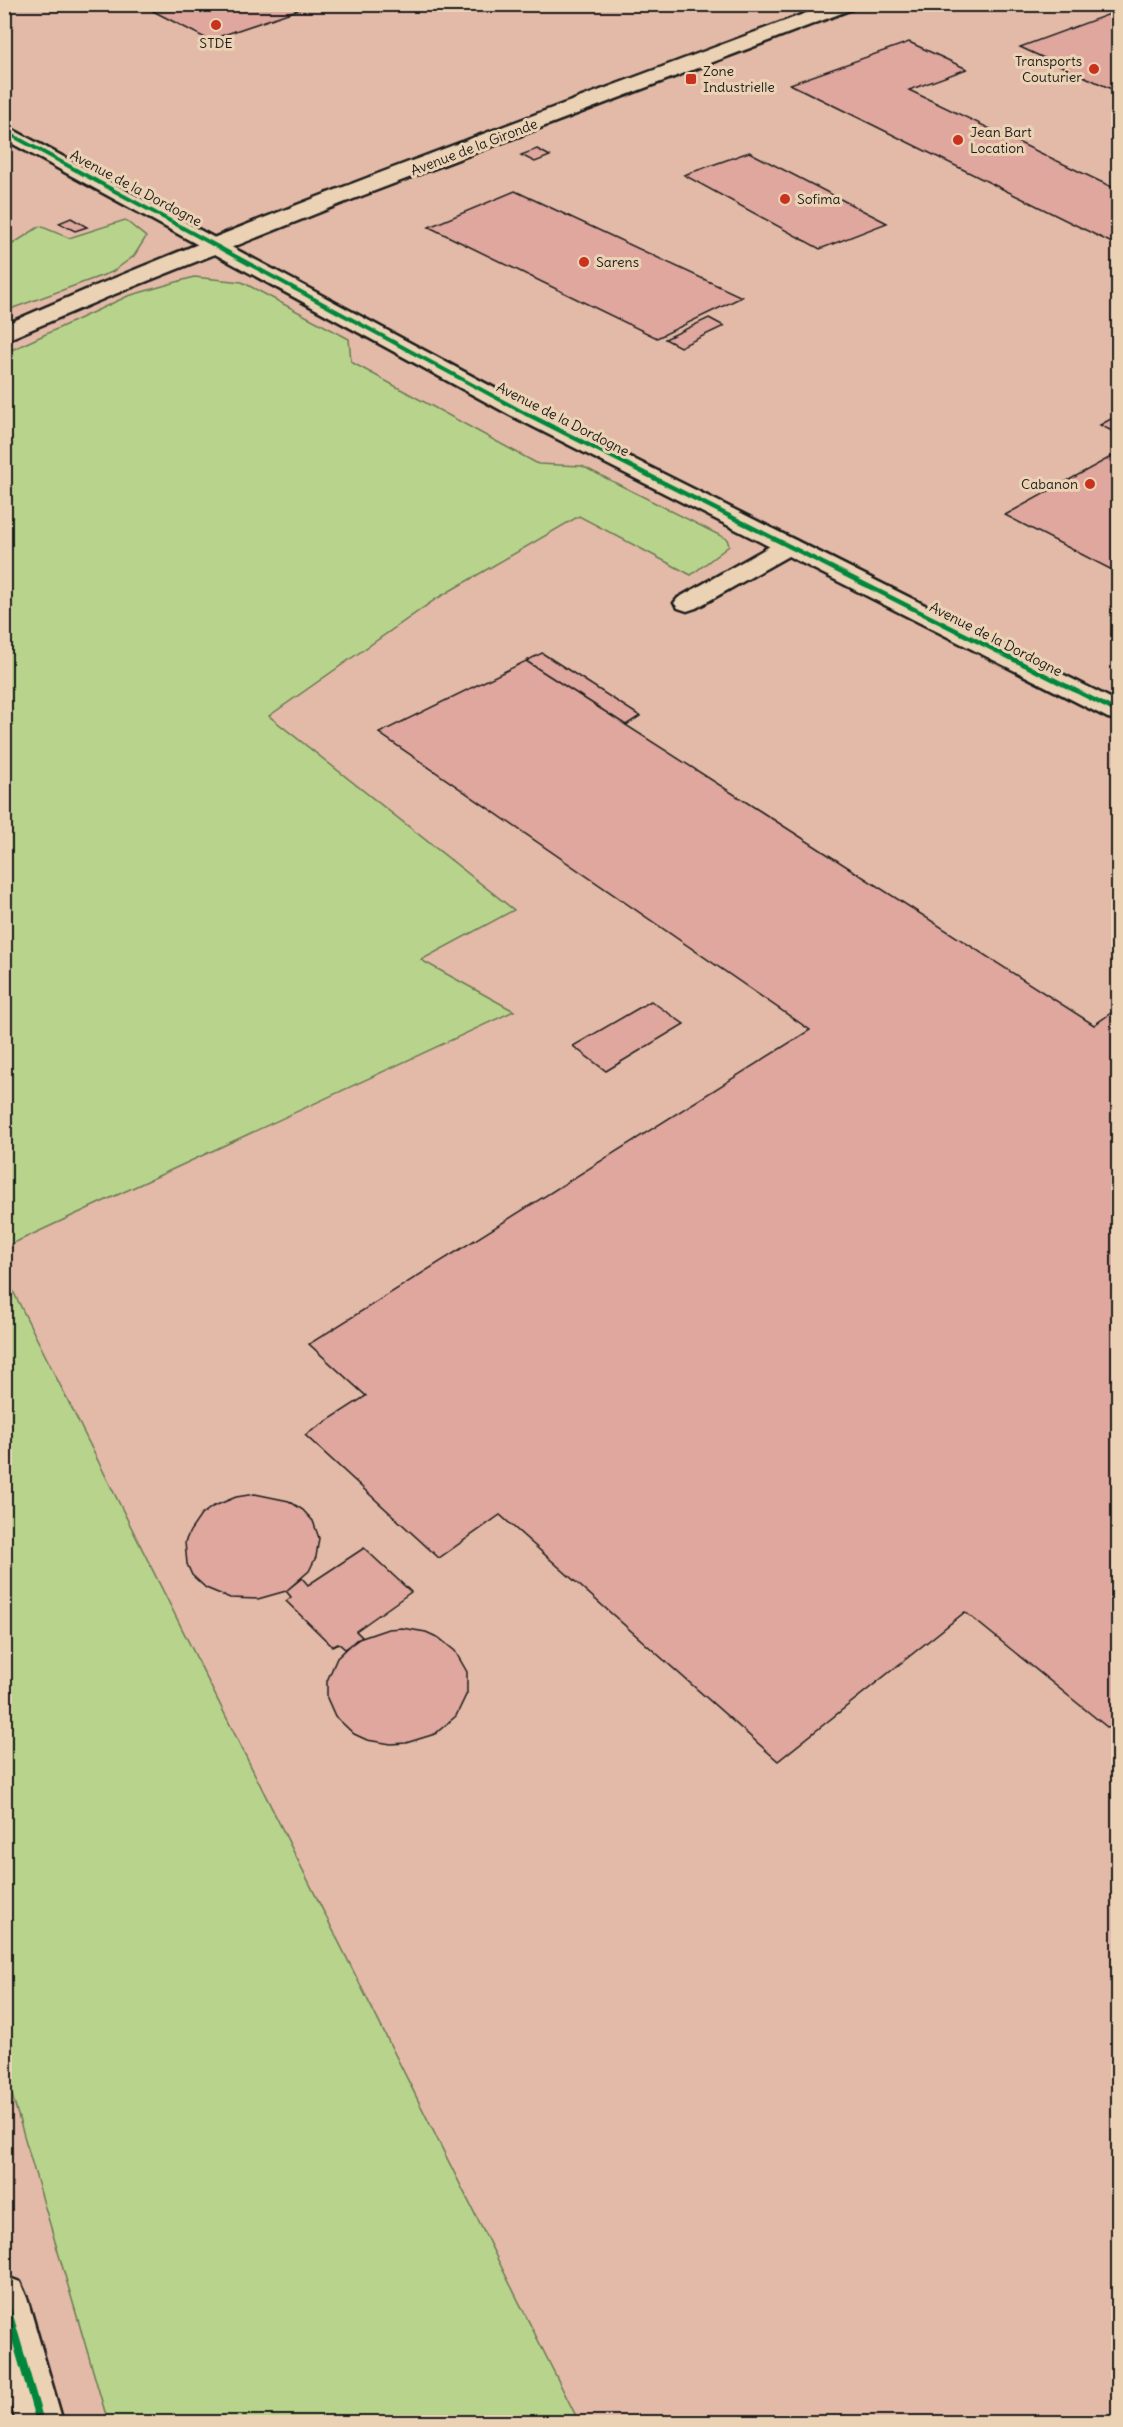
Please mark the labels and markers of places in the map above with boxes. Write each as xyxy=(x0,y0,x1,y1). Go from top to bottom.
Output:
marker: STDE xyxy=(209,18,223,32)
place label: STDE xyxy=(199,34,233,52)
place label: Transports Couturier xyxy=(1015,52,1082,86)
place label: Zone Industrielle xyxy=(703,62,775,96)
marker: Transports Couturier xyxy=(1087,62,1101,76)
marker: Zone Industrielle xyxy=(684,72,698,86)
place label: Jean Bart Location xyxy=(970,123,1032,157)
marker: Jean Bart Location xyxy=(951,133,965,147)
place label: Sofima xyxy=(797,190,841,208)
marker: Sofima xyxy=(778,192,792,206)
place label: Sarens xyxy=(596,253,639,271)
marker: Sarens xyxy=(577,255,591,269)
place label: Cabanon xyxy=(1021,475,1078,493)
marker: Cabanon xyxy=(1083,477,1097,491)

